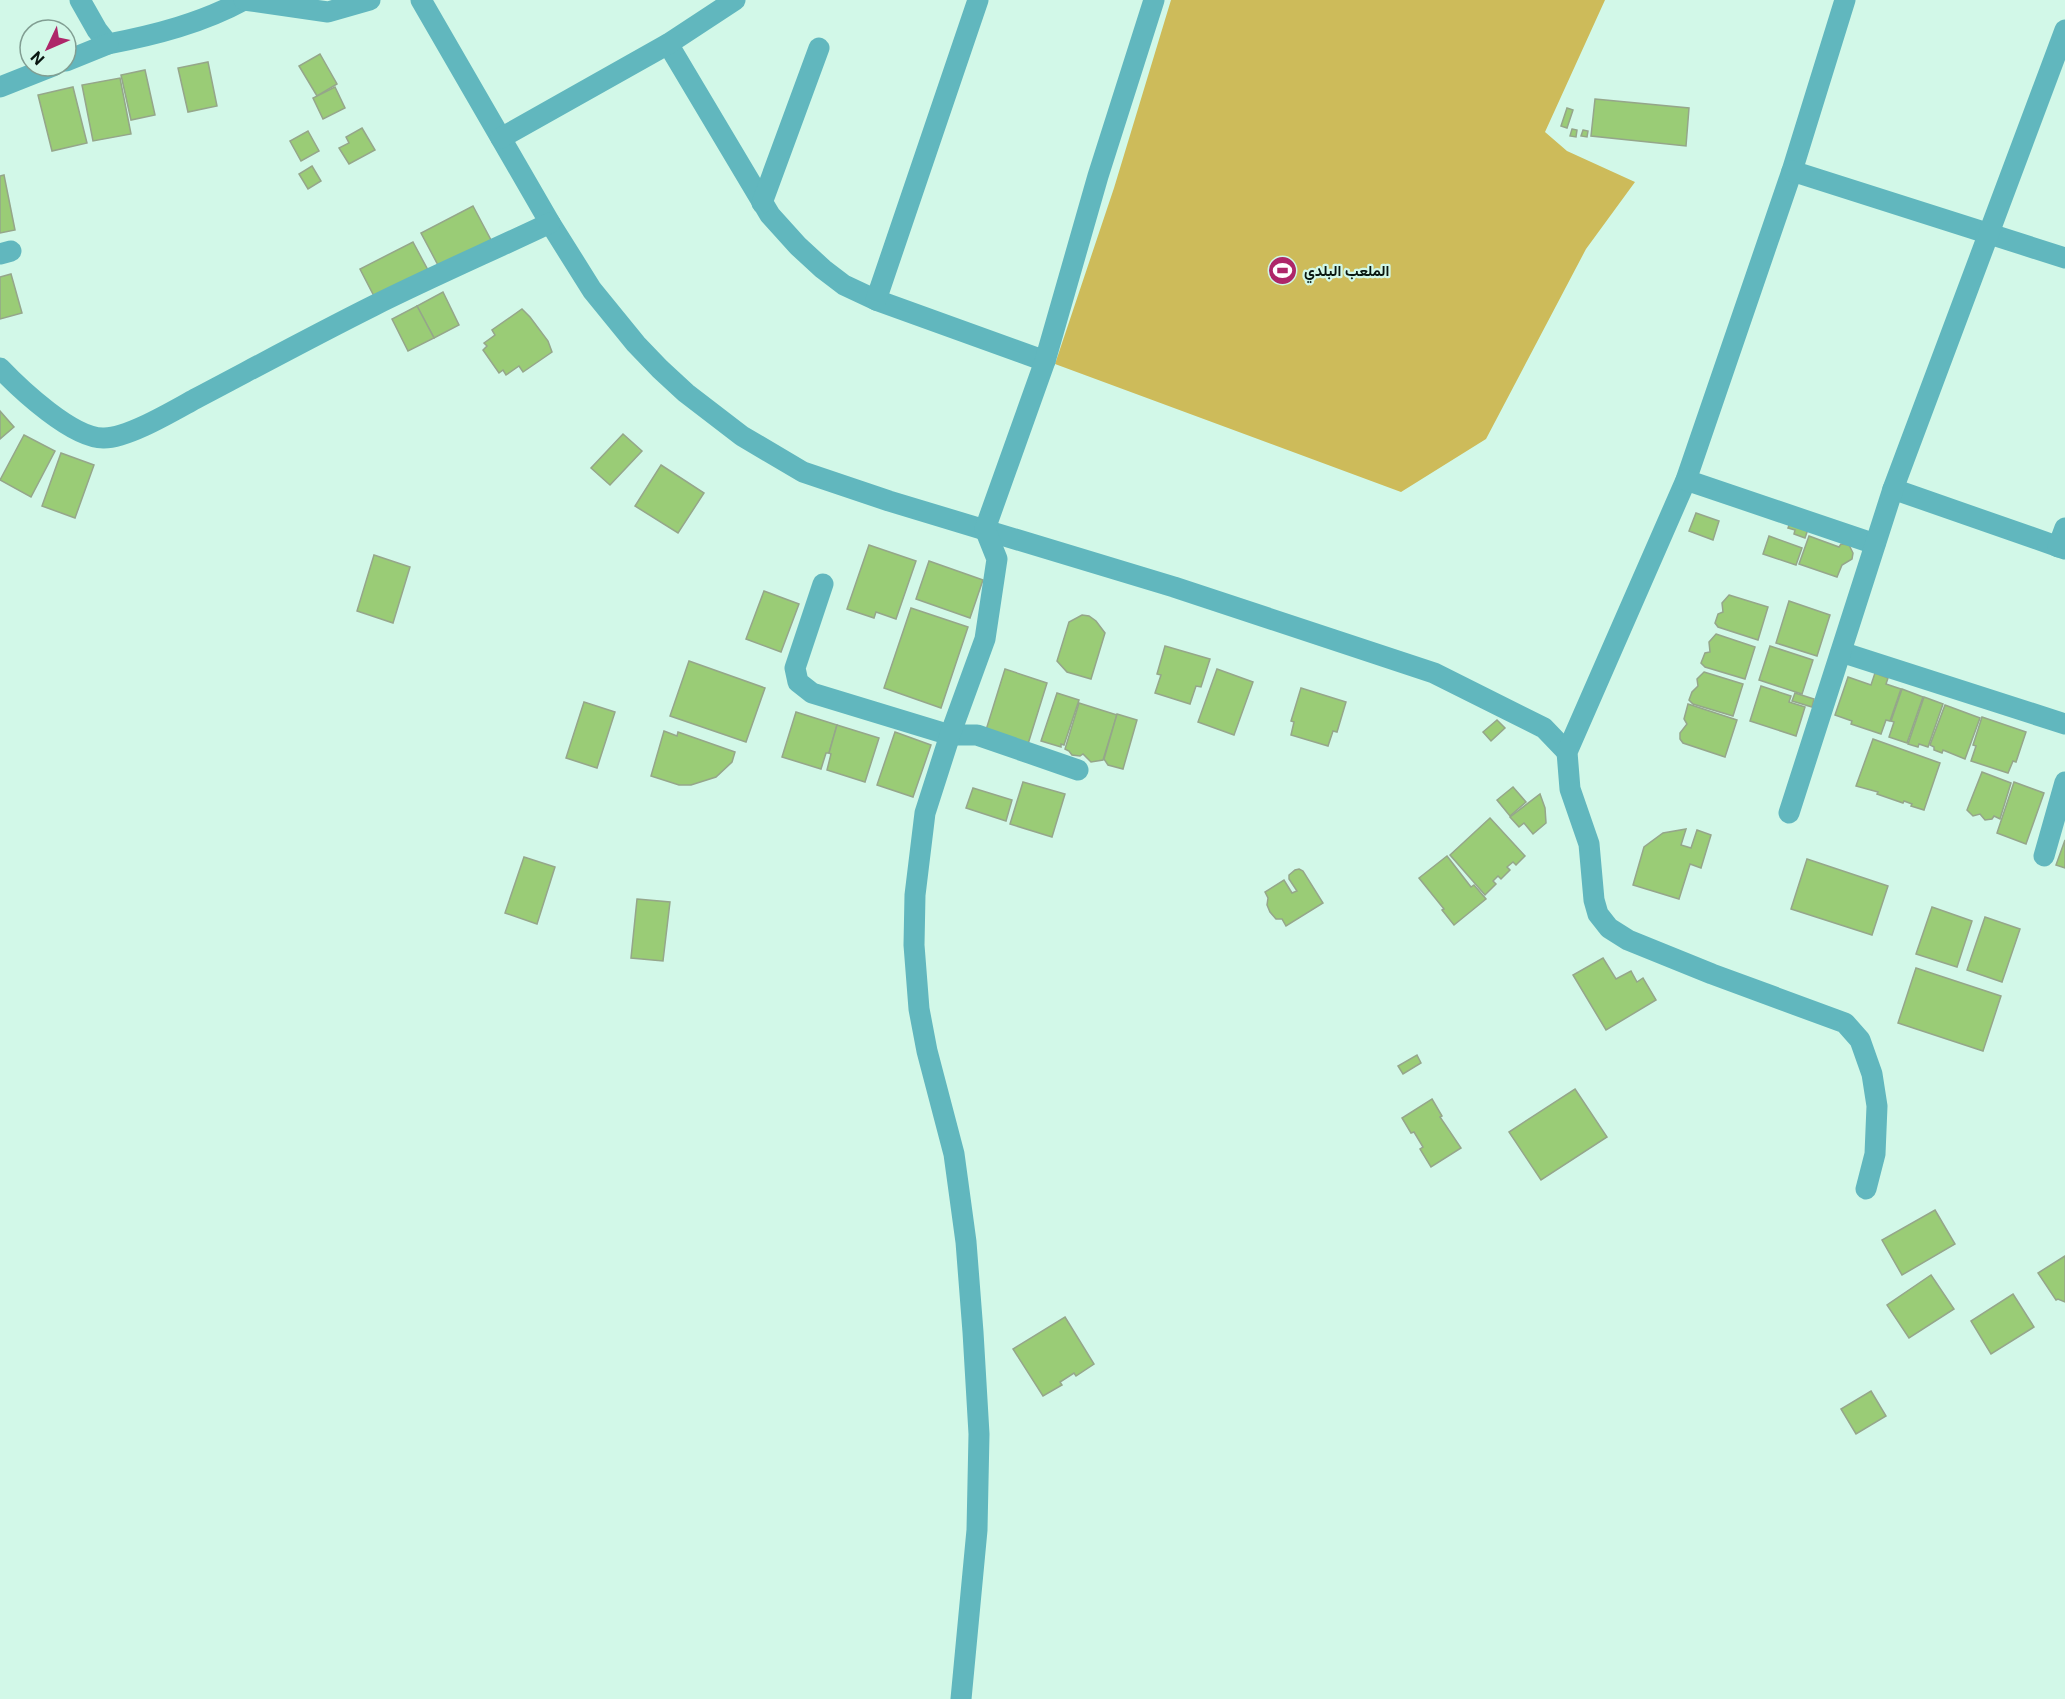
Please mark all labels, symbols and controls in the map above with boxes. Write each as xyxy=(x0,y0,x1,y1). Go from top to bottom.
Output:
north arrow xyxy=(18,18,78,78)
text: N xyxy=(27,47,48,69)
sports icon: الملعب البلدي xyxy=(1267,255,1299,287)
place label: الملعب البلدي xyxy=(1304,262,1390,284)

